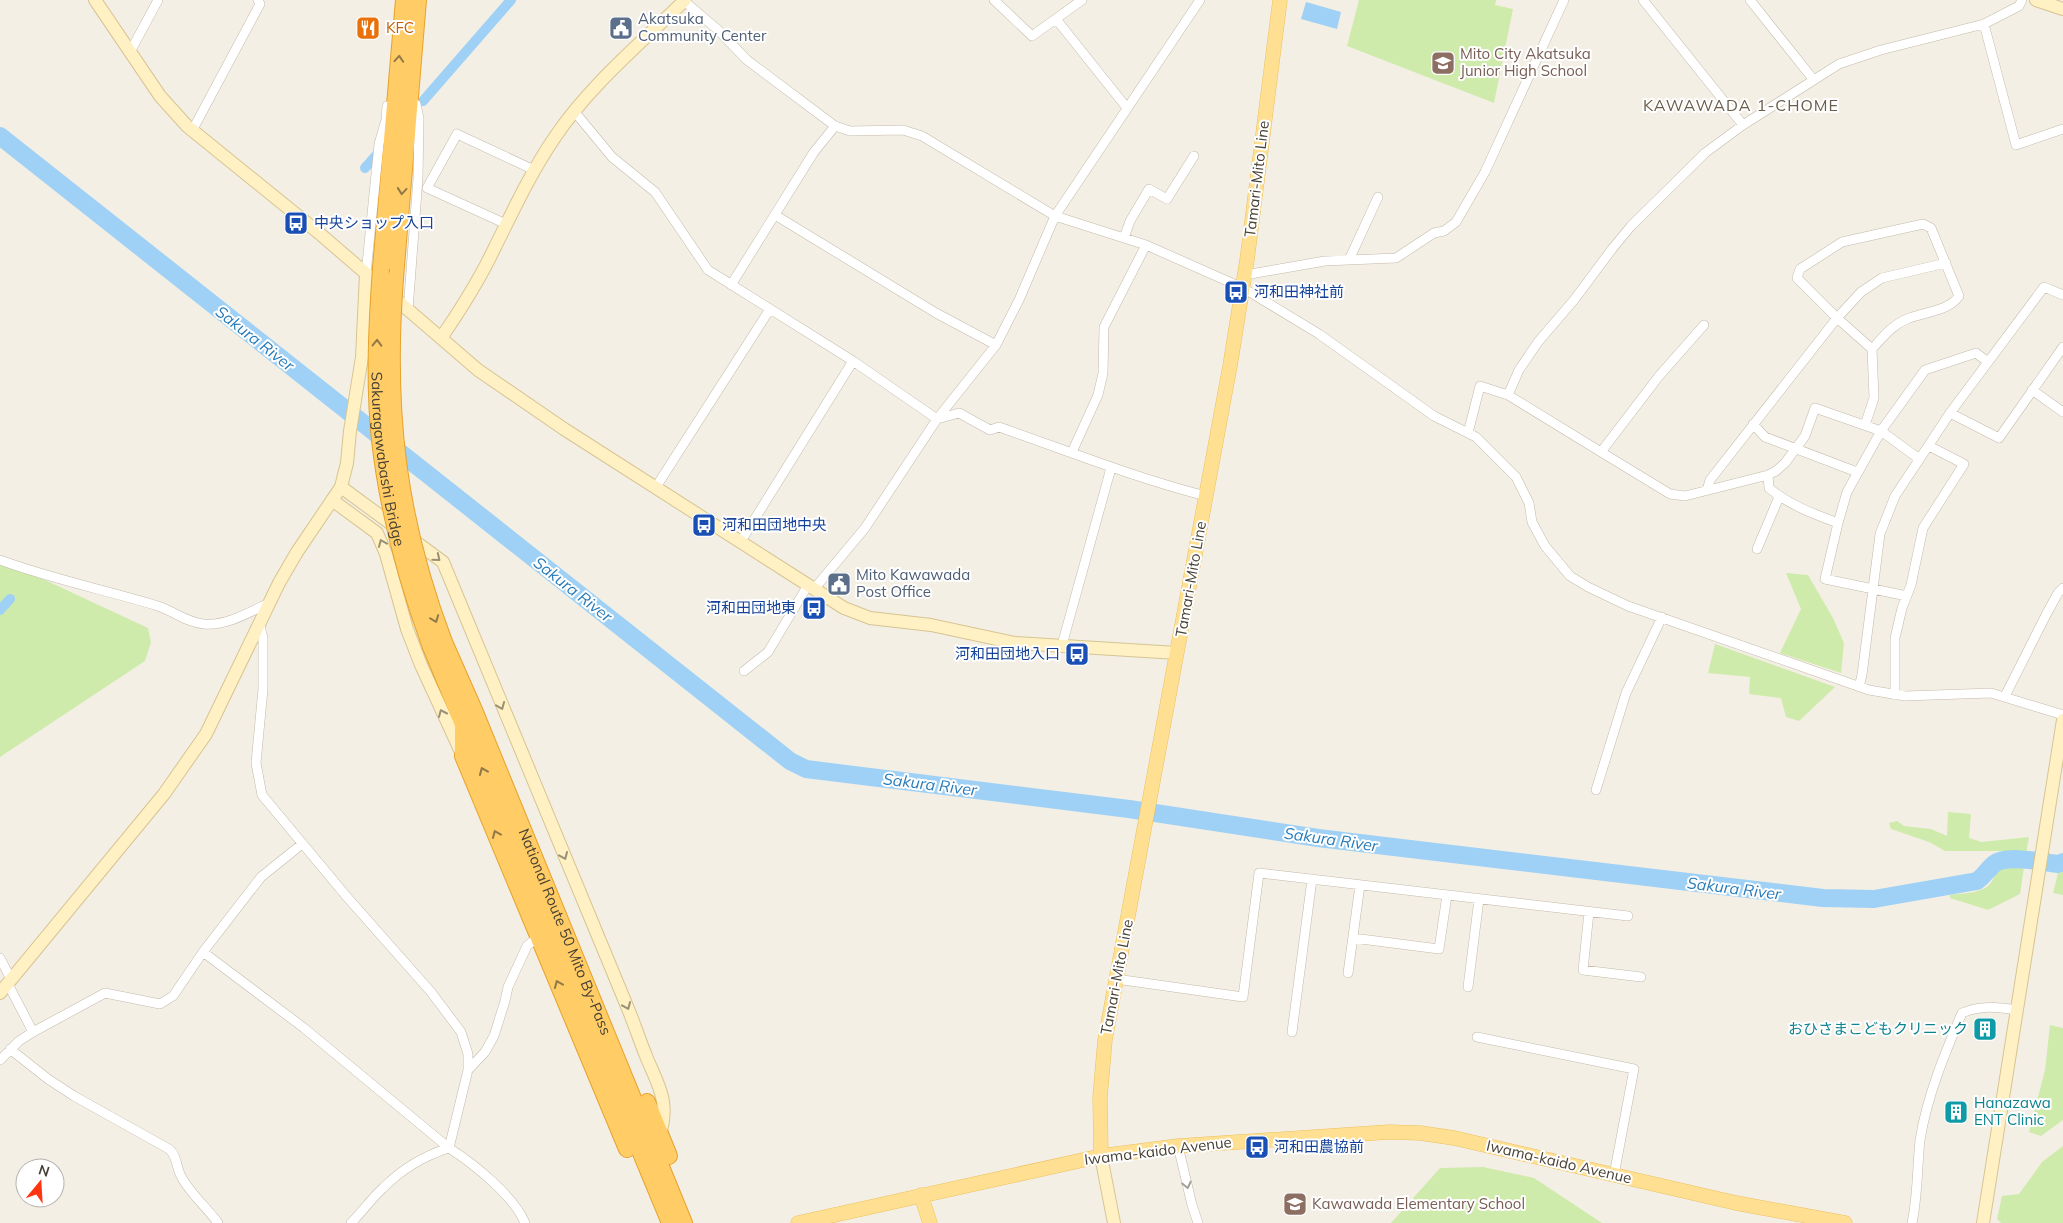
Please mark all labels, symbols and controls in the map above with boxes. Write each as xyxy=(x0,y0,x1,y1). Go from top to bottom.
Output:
place label: Akatsuka Community Center xyxy=(638,9,767,45)
restaurant icon: KFC xyxy=(355,15,381,41)
public building icon: Akatsuka Community Center xyxy=(608,15,634,41)
place label: KFC xyxy=(386,18,414,37)
place label: Mito City Akatsuka Junior High School xyxy=(1460,44,1591,80)
school or university icon: Mito City Akatsuka Junior High School xyxy=(1430,50,1456,76)
one-way arrow xyxy=(393,55,404,63)
district label: KAWAWADA 1-CHOME xyxy=(1643,95,1839,115)
street label: Tamari-Mito Line xyxy=(1240,120,1273,238)
one-way arrow xyxy=(397,188,408,196)
bus stop icon: 中央ショップ入口 xyxy=(283,210,309,236)
place label: 中央ショップ入口 xyxy=(314,213,434,232)
bus stop icon: 河和田神社前 xyxy=(1223,279,1249,305)
place label: 河和田神社前 xyxy=(1254,282,1344,301)
water label: Sakura River xyxy=(212,301,299,376)
one-way arrow xyxy=(372,338,382,346)
street label: Sakuragawabashi Bridge xyxy=(368,372,409,548)
bus stop icon: 河和田団地中央 xyxy=(691,512,717,538)
place label: 河和田団地中央 xyxy=(722,515,827,534)
street label: Tamari-Mito Line xyxy=(1171,519,1210,638)
one-way arrow xyxy=(377,539,388,548)
one-way arrow xyxy=(431,552,440,560)
water label: Sakura River xyxy=(530,552,617,627)
place label: Mito Kawawada Post Office xyxy=(856,565,970,601)
public building icon: Mito Kawawada Post Office xyxy=(826,571,852,597)
bus stop icon: 河和田団地東 xyxy=(801,595,827,621)
place label: 河和田団地東 xyxy=(706,598,796,617)
one-way arrow xyxy=(429,614,440,623)
bus stop icon: 河和田団地入口 xyxy=(1064,641,1090,667)
place label: 河和田団地入口 xyxy=(955,644,1060,663)
one-way arrow xyxy=(495,701,506,710)
one-way arrow xyxy=(437,709,448,718)
one-way arrow xyxy=(479,767,489,776)
water label: Sakura River xyxy=(882,768,979,800)
water label: Sakura River xyxy=(1283,823,1380,856)
street label: National Route 50 Mito By-Pass xyxy=(515,826,616,1038)
one-way arrow xyxy=(491,830,502,839)
one-way arrow xyxy=(557,851,568,860)
water label: Sakura River xyxy=(1686,872,1783,904)
street label: Tamari-Mito Line xyxy=(1096,918,1137,1036)
one-way arrow xyxy=(554,980,565,989)
one-way arrow xyxy=(621,1001,631,1009)
building icon: おひさまこどもクリニック xyxy=(1972,1016,1998,1042)
place label: おひさまこどもクリニック xyxy=(1788,1019,1968,1038)
place label: Hanazawa ENT Clinic xyxy=(1974,1093,2051,1129)
building icon: Hanazawa ENT Clinic xyxy=(1943,1099,1969,1125)
street label: Iwama-kaido Avenue xyxy=(1083,1132,1233,1169)
bus stop icon: 河和田農協前 xyxy=(1244,1134,1270,1160)
street label: Iwama-kaido Avenue xyxy=(1485,1136,1634,1187)
place label: 河和田農協前 xyxy=(1274,1137,1364,1156)
north arrow xyxy=(15,1158,65,1208)
text: N xyxy=(36,1160,52,1181)
one-way arrow xyxy=(1181,1180,1192,1189)
school or university icon: Kawawada Elementary School xyxy=(1282,1191,1308,1217)
place label: Kawawada Elementary School xyxy=(1312,1194,1525,1213)

